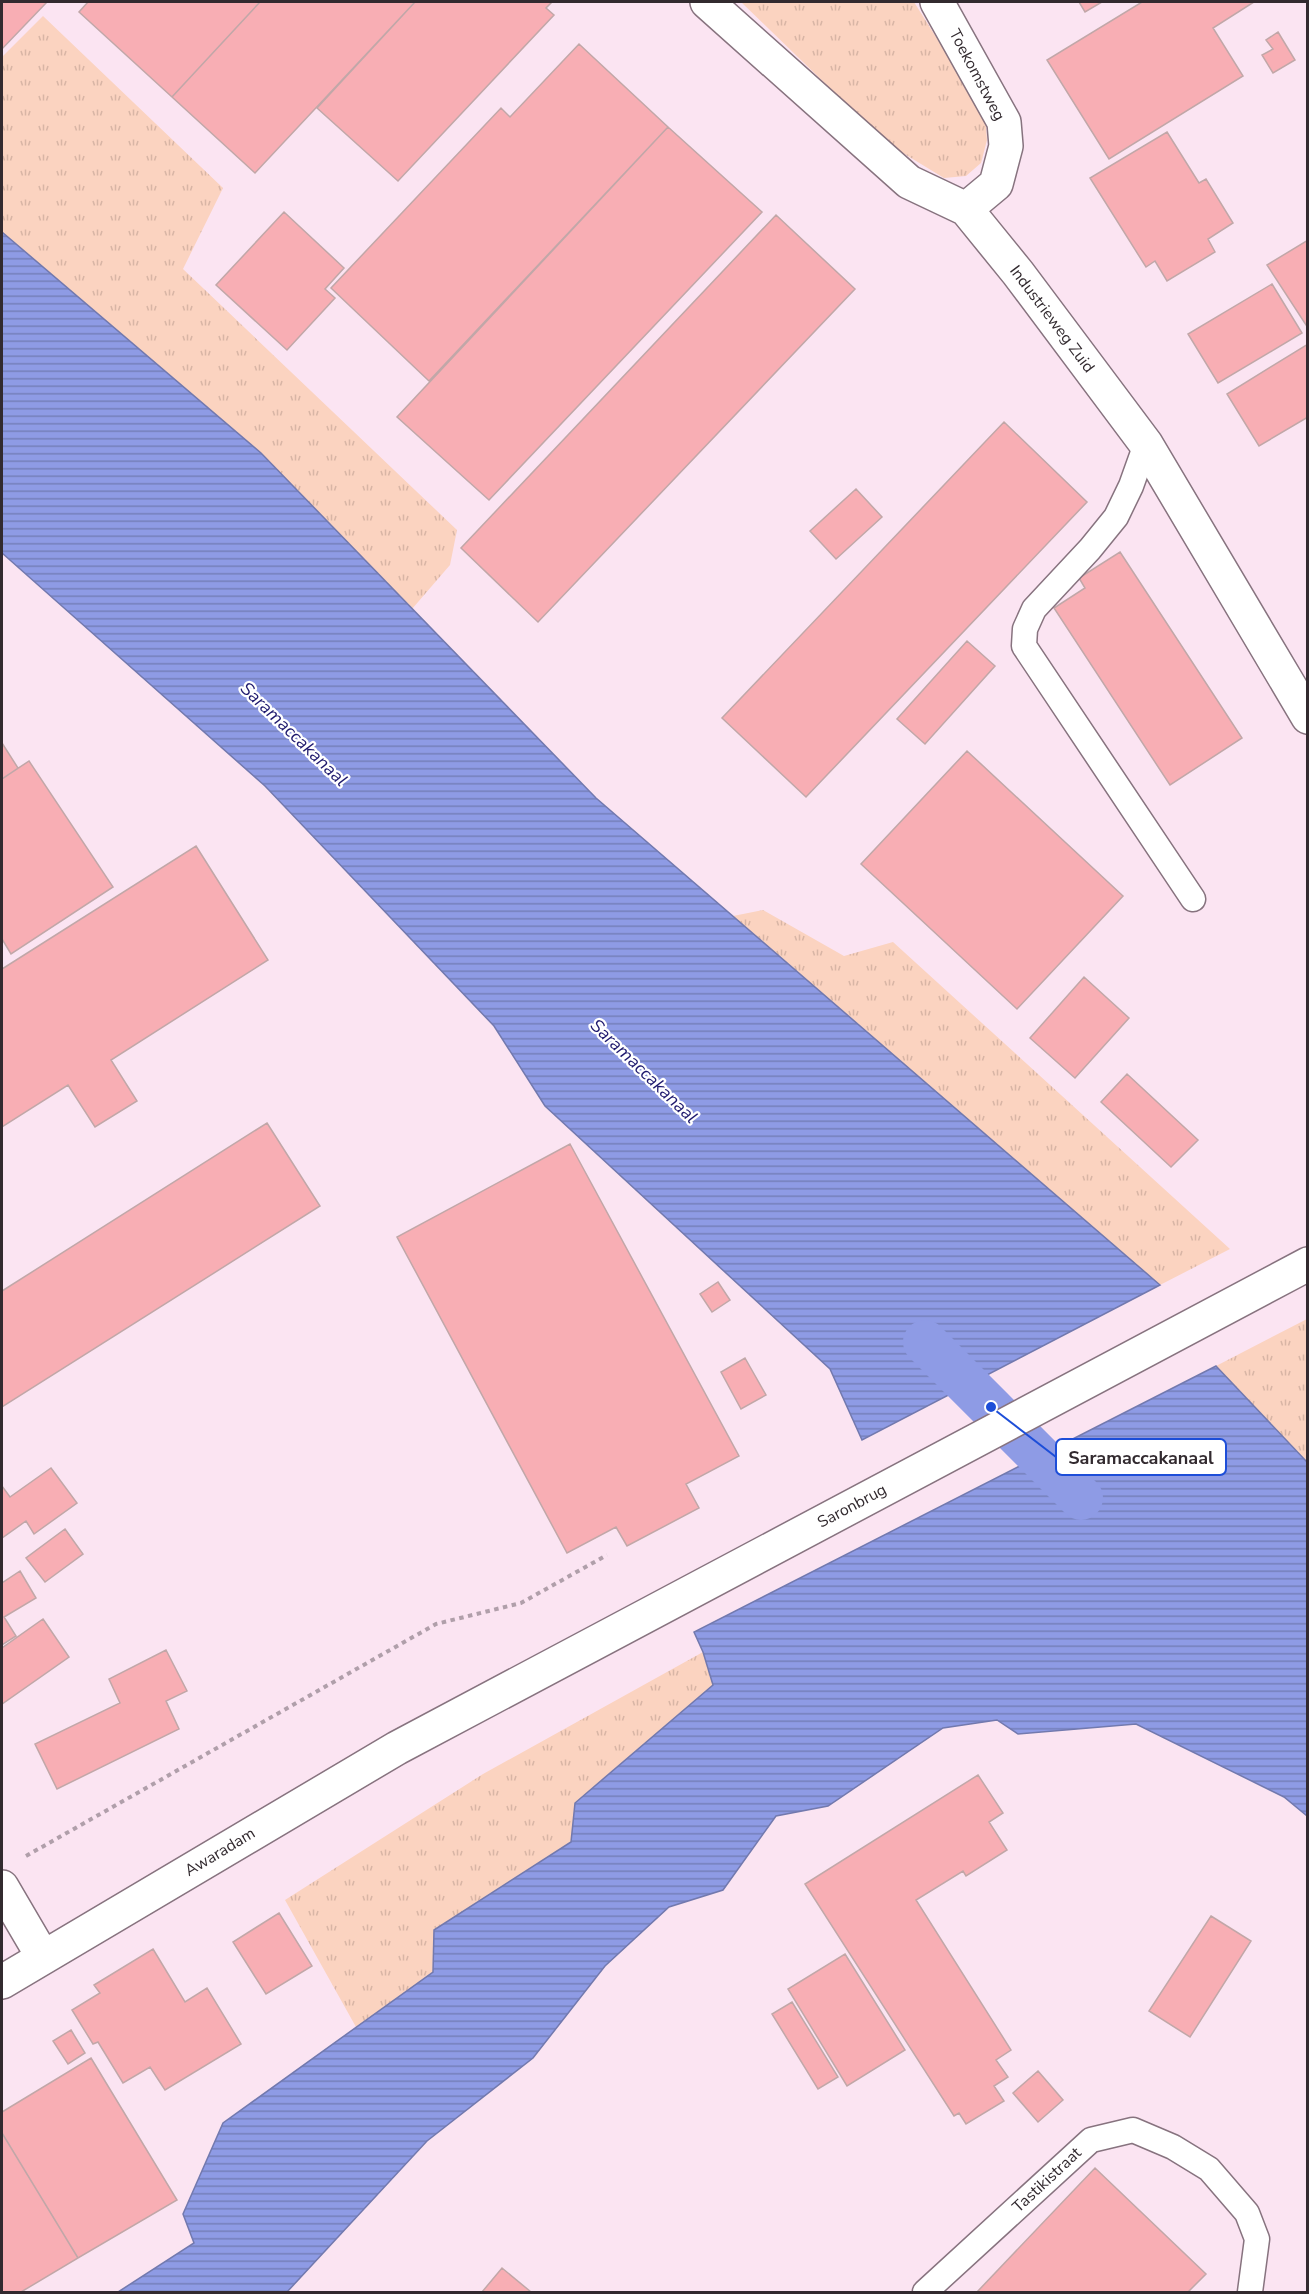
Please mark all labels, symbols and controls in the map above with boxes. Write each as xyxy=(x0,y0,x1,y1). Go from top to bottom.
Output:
street label: Toekomstweg xyxy=(944,25,1010,125)
street label: Industrieweg Zuid xyxy=(1004,261,1100,377)
water label: Saramaccakanaal xyxy=(235,677,353,791)
water label: Saramaccakanaal xyxy=(585,1014,703,1128)
callout: Saramaccakanaal xyxy=(1056,1439,1226,1475)
text: Saramaccakanaal xyxy=(1068,1446,1214,1470)
street label: Saronbrug xyxy=(814,1479,890,1533)
street label: Awaradam xyxy=(181,1822,259,1882)
street label: Tastikistraat xyxy=(1008,2142,1087,2218)

